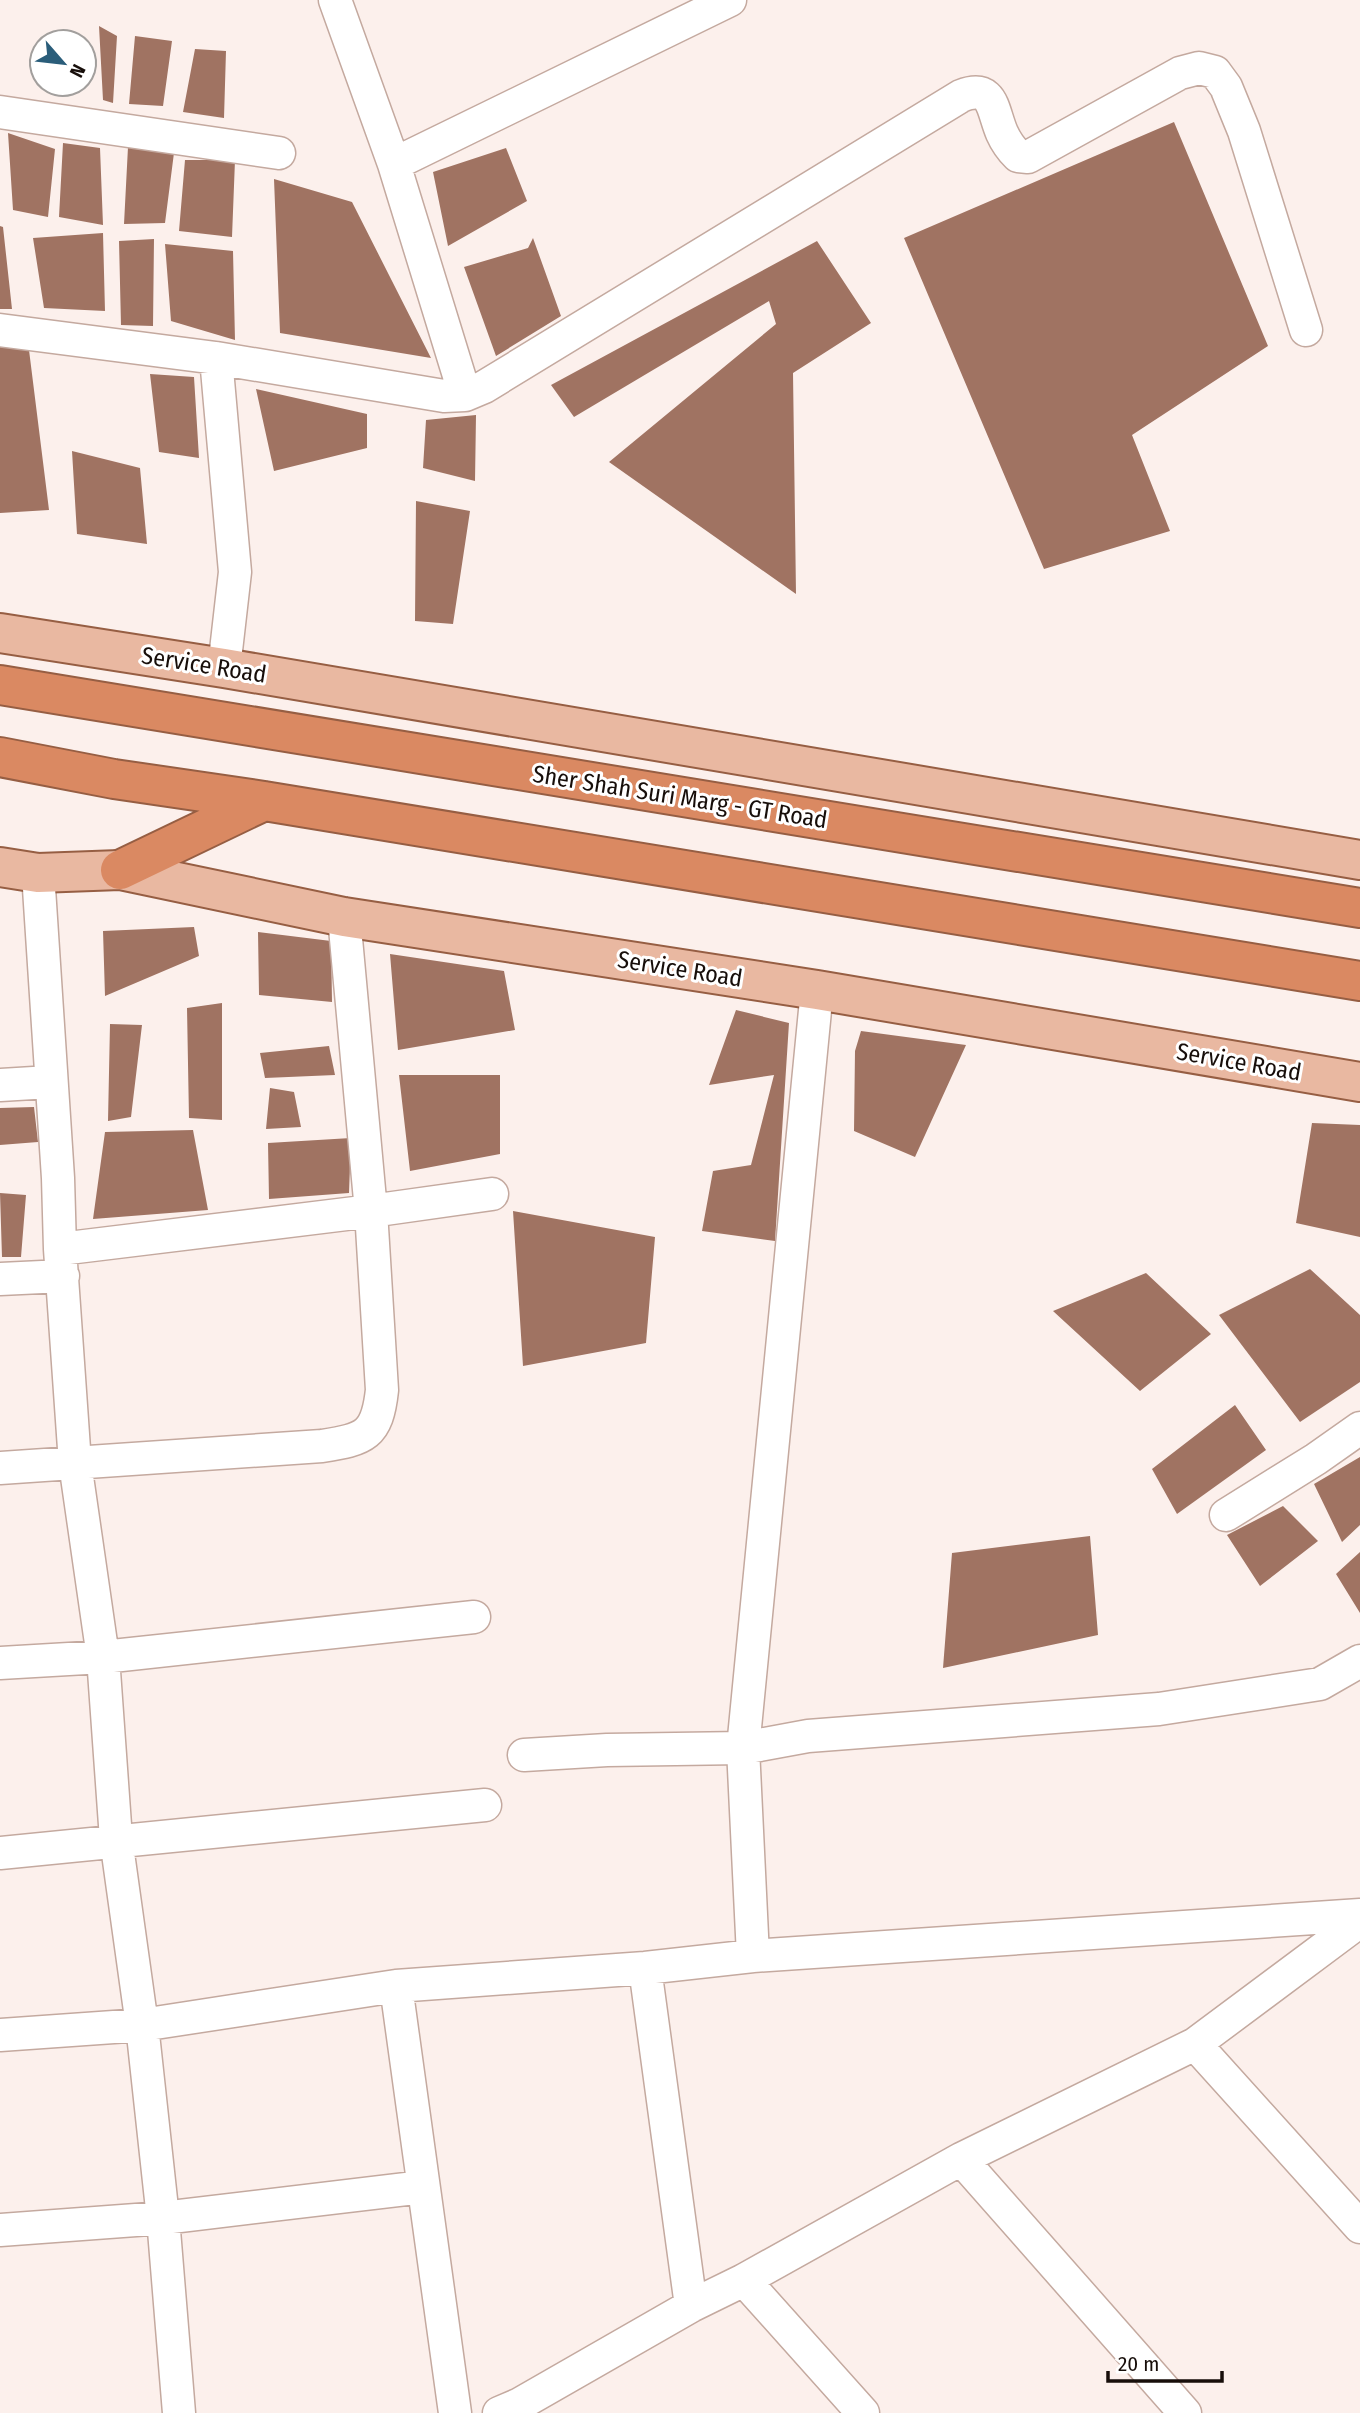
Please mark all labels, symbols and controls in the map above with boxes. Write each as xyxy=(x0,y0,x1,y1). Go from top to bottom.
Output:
north arrow xyxy=(28,28,98,98)
text: N xyxy=(65,60,90,81)
street label: Service Road xyxy=(140,641,268,689)
street label: Sher Shah Suri Marg - GT Road xyxy=(531,760,829,834)
street label: Service Road xyxy=(616,945,744,993)
street label: Service Road xyxy=(1175,1037,1303,1087)
scale bar xyxy=(1108,2340,1222,2384)
text: 20 m xyxy=(1118,2351,1159,2377)

